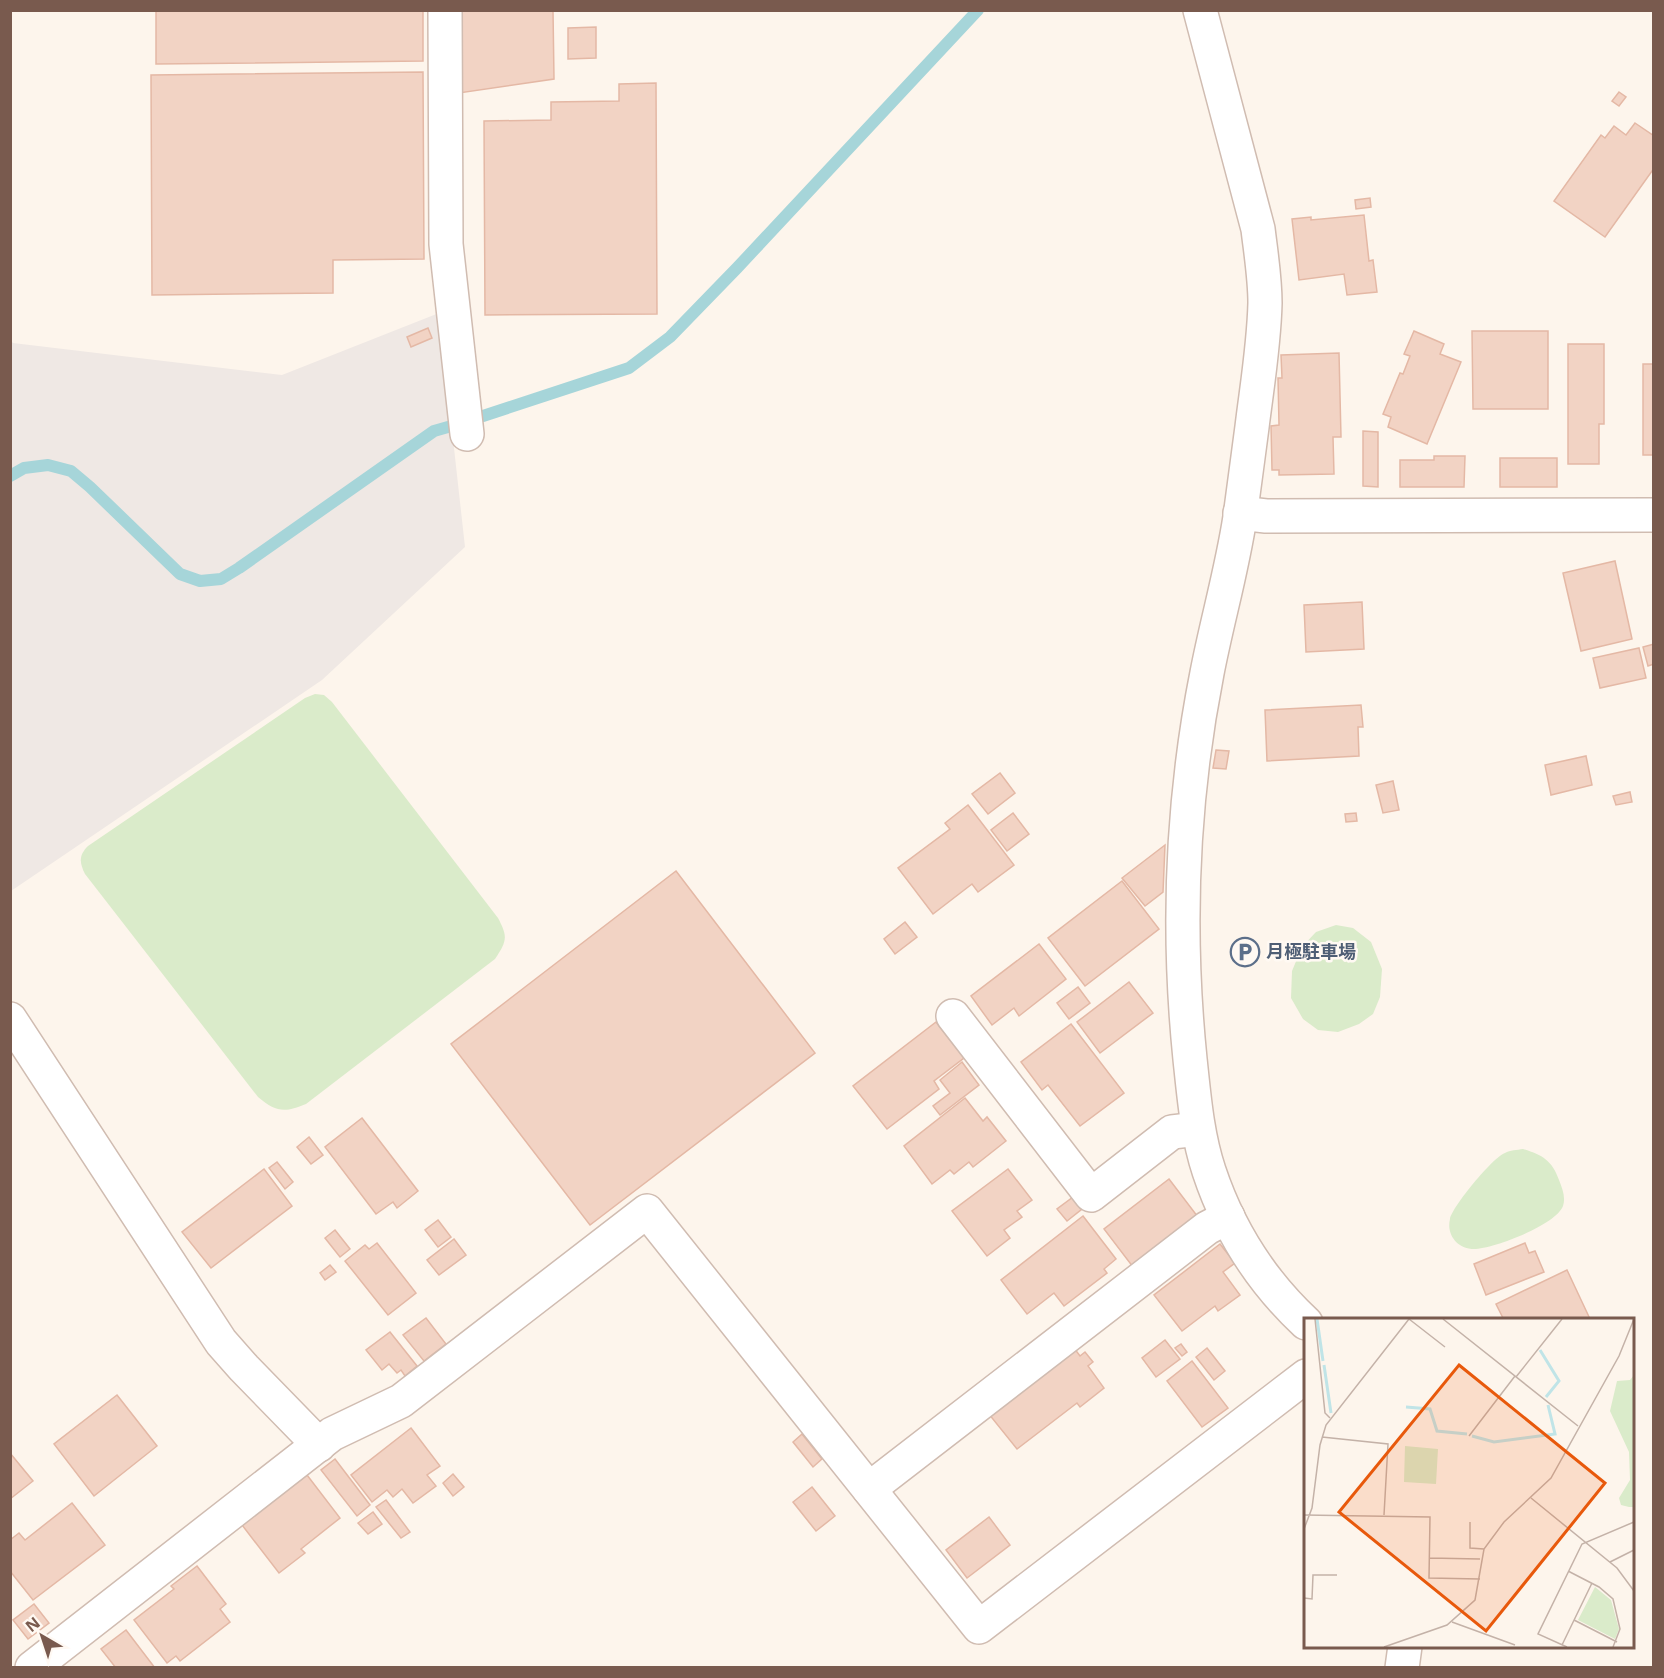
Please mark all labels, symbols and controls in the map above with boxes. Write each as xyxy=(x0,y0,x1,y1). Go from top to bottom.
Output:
parking icon: 月極駐車場 xyxy=(1229,936,1261,968)
place label: 月極駐車場 xyxy=(1266,939,1356,963)
inset map xyxy=(1304,1318,1634,1648)
north arrow xyxy=(12,1606,72,1666)
text: N xyxy=(21,1612,45,1637)

